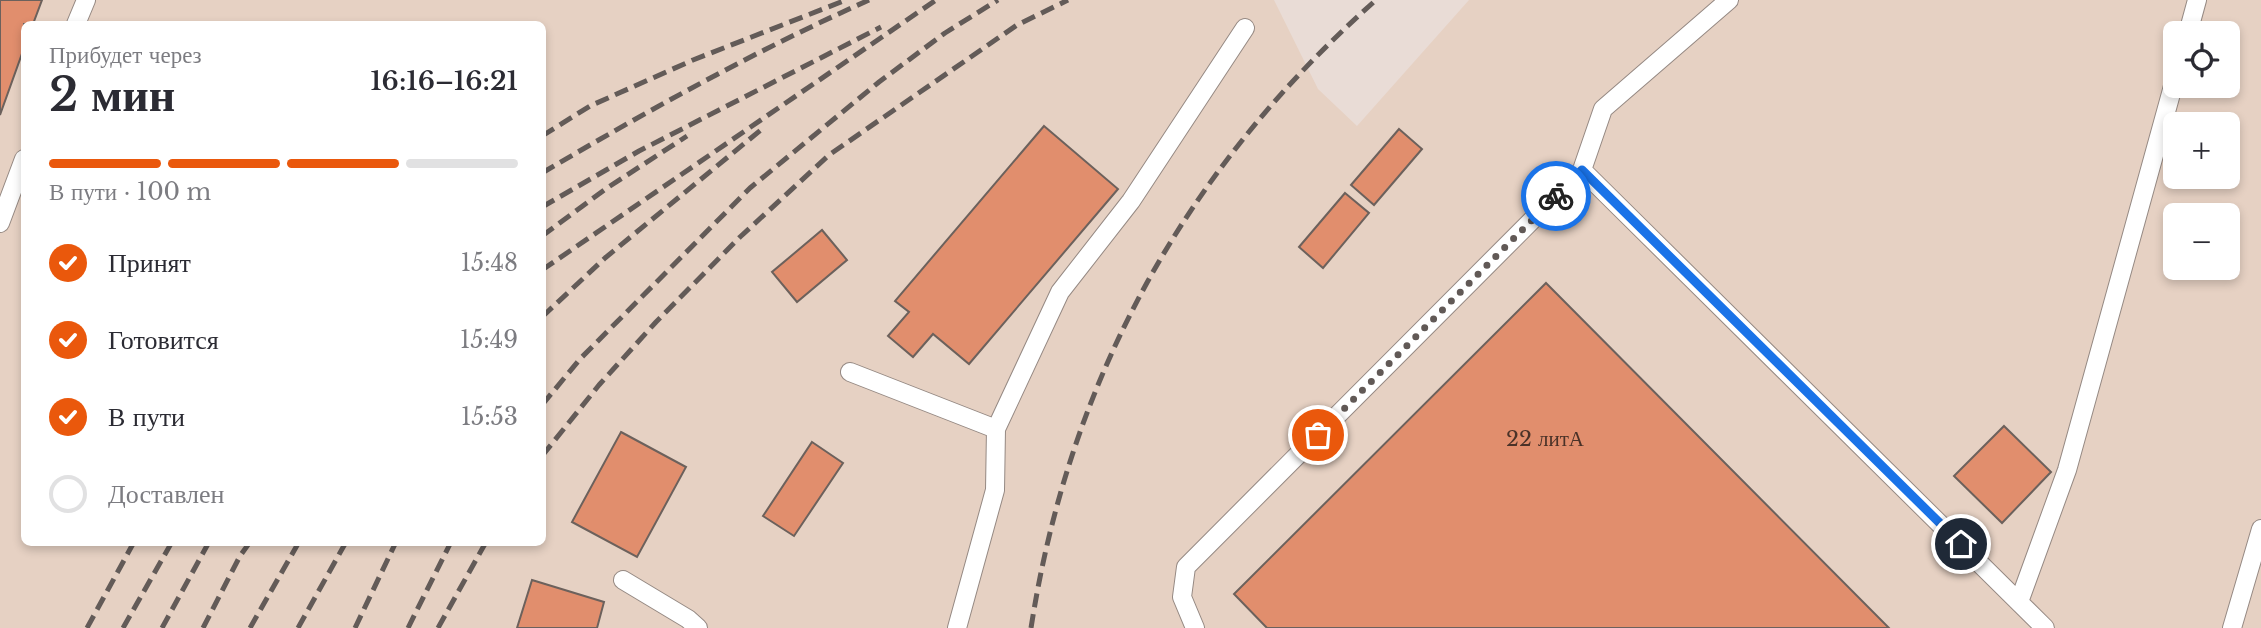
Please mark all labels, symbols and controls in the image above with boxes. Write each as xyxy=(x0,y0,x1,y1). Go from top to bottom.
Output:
map controls xyxy=(2163,21,2240,280)
button: locate xyxy=(2163,21,2240,98)
text: Прибудет через xyxy=(49,41,202,69)
text: 16:16–16:21 xyxy=(370,65,518,97)
text: 2 мин xyxy=(49,66,175,123)
button: + xyxy=(2163,112,2240,189)
courier xyxy=(1521,161,1591,231)
icon: bike xyxy=(1537,177,1575,215)
text: В пути · 100 m xyxy=(49,178,211,206)
button: − xyxy=(2163,203,2240,280)
icon: check xyxy=(49,244,87,282)
text: Принят xyxy=(108,247,191,279)
text: 15:48 xyxy=(461,249,518,277)
icon: check xyxy=(49,321,87,359)
text: Готовится xyxy=(108,324,219,356)
text: 15:49 xyxy=(460,326,518,354)
icon: check xyxy=(49,398,87,436)
text: В пути xyxy=(108,401,185,433)
text: 15:53 xyxy=(461,403,518,431)
pin xyxy=(1288,405,1348,465)
icon: bag xyxy=(1299,416,1337,454)
house number: 22 литА xyxy=(1506,426,1585,452)
text: Доставлен xyxy=(108,478,225,510)
pin xyxy=(1931,514,1991,574)
icon: home xyxy=(1942,525,1980,563)

